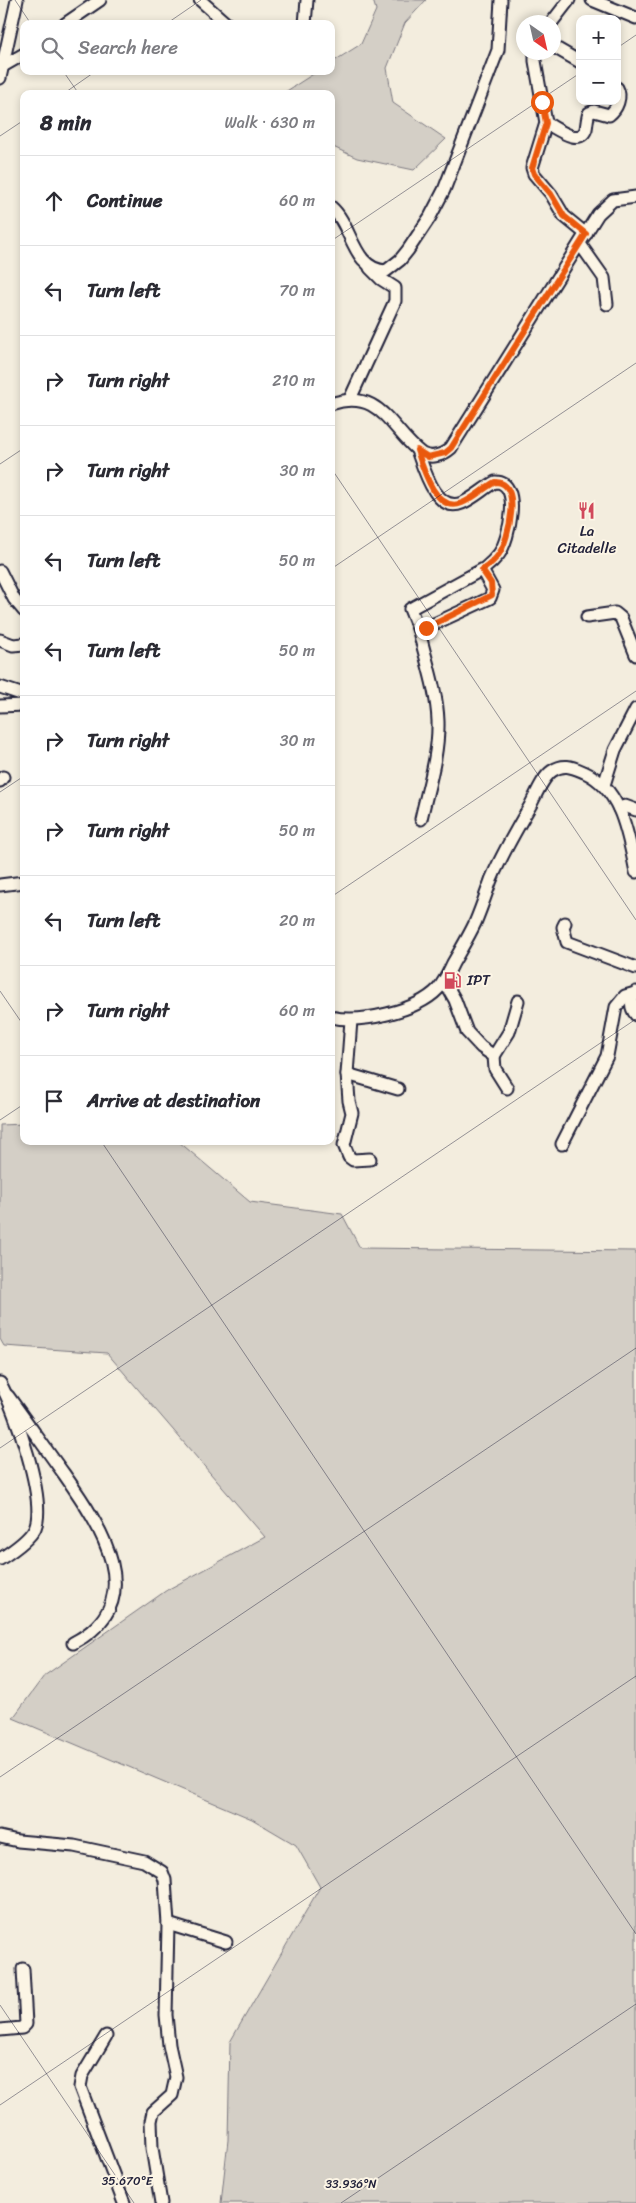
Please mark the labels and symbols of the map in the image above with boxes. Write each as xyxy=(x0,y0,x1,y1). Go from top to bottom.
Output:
north arrow xyxy=(516,15,561,60)
route start xyxy=(531,91,554,114)
restaurant icon: La Citadelle xyxy=(577,500,597,520)
place label: La Citadelle xyxy=(558,518,617,561)
route end xyxy=(415,617,438,640)
place label: IPT xyxy=(466,967,491,993)
fuel station icon: IPT xyxy=(443,970,463,990)
text: 35.670°E xyxy=(102,2170,154,2192)
text: 33.936°N xyxy=(325,2173,377,2195)

